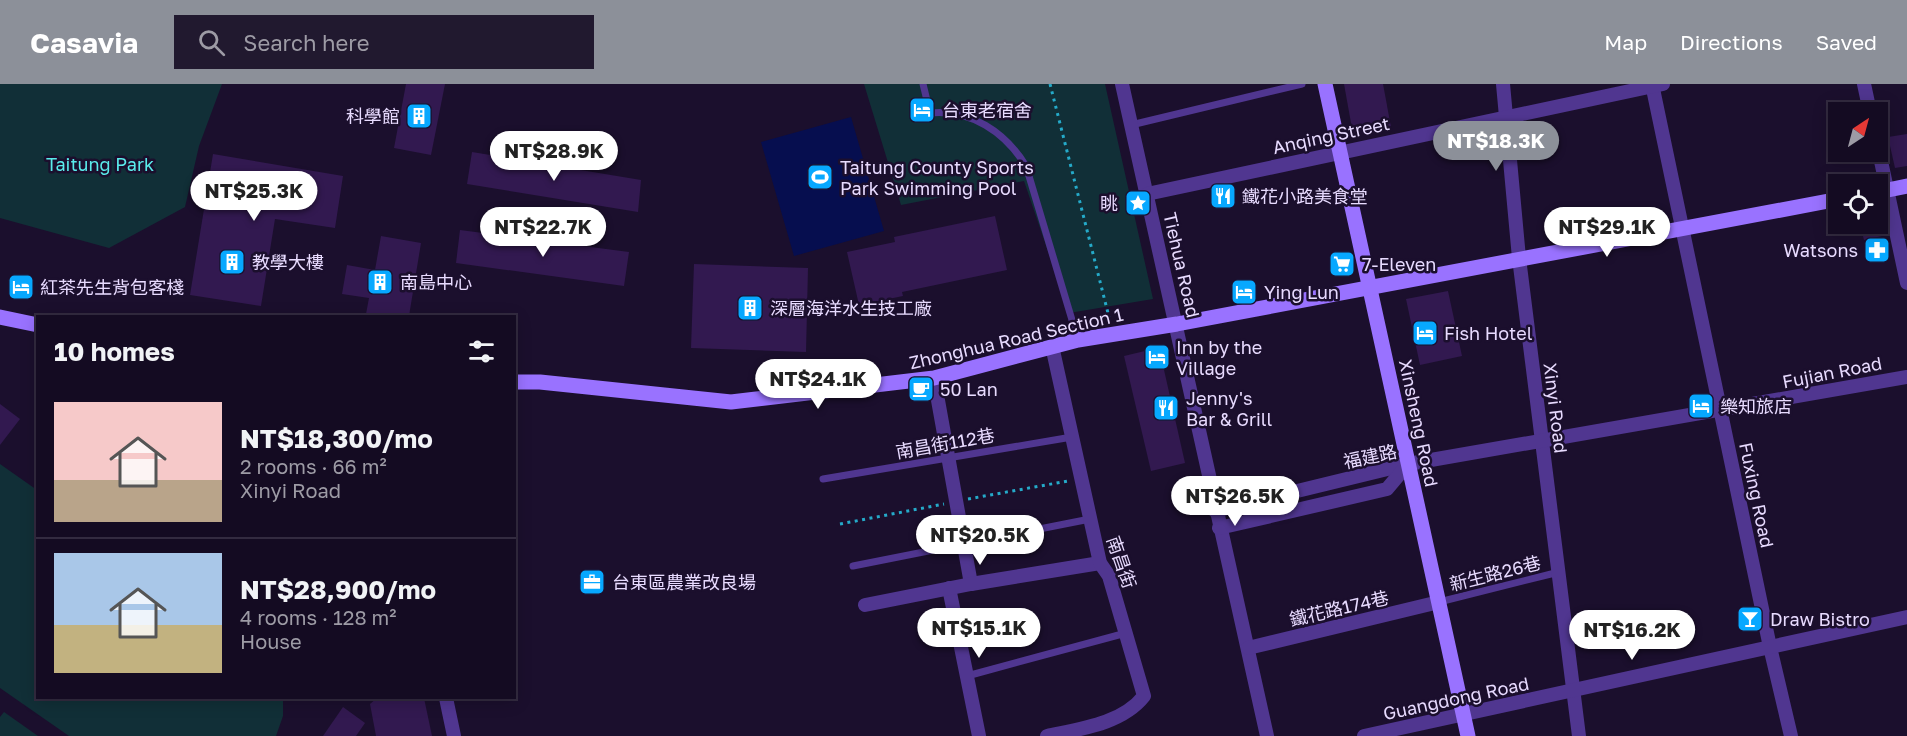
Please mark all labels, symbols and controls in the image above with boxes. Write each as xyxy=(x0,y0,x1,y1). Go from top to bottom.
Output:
search box xyxy=(174,15,594,69)
text: Casavia xyxy=(30,26,138,59)
icon: search xyxy=(195,26,228,59)
text: Search here xyxy=(243,29,369,56)
text: Map xyxy=(1604,29,1647,55)
text: Directions xyxy=(1680,29,1783,55)
text: Saved xyxy=(1816,29,1877,55)
hotel icon: 台東老宿舍 xyxy=(907,95,937,125)
place label: 台東老宿舍 xyxy=(942,99,1032,121)
building icon: 科學館 xyxy=(404,101,434,131)
north arrow xyxy=(1828,102,1888,162)
map controls xyxy=(1828,102,1888,234)
place label: 科學館 xyxy=(346,105,400,127)
street label: Anqing Street xyxy=(1271,112,1391,158)
pin: NT$18.3K xyxy=(1434,121,1558,172)
text: NT$18.3K xyxy=(1447,128,1545,152)
pin: NT$28.9K xyxy=(492,131,616,182)
text: NT$28.9K xyxy=(504,138,604,162)
park label: Taitung Park xyxy=(46,153,154,175)
place label: Taitung County Sports Park Swimming Pool xyxy=(840,156,1034,199)
sports icon: Taitung County Sports Park Swimming Pool xyxy=(805,162,835,192)
pin: NT$25.3K xyxy=(192,171,316,222)
button: locate xyxy=(1828,174,1888,234)
text: NT$25.3K xyxy=(204,178,304,202)
restaurant icon: 鐵花小路美食堂 xyxy=(1208,181,1238,211)
place label: 鐵花小路美食堂 xyxy=(1242,185,1368,207)
place icon: 眺 xyxy=(1123,188,1153,218)
place label: 眺 xyxy=(1100,192,1118,214)
pin: NT$22.7K xyxy=(481,207,605,258)
pin: NT$29.1K xyxy=(1545,207,1669,258)
street label: Tiehua Road xyxy=(1159,210,1205,320)
text: NT$22.7K xyxy=(494,214,592,238)
text: NT$29.1K xyxy=(1558,214,1656,238)
pharmacy icon: Watsons xyxy=(1862,235,1892,265)
place label: Watsons xyxy=(1783,239,1858,261)
building icon: 教學大樓 xyxy=(217,247,247,277)
supermarket icon: 7-Eleven xyxy=(1327,249,1357,279)
place label: 教學大樓 xyxy=(252,251,324,273)
place label: 7-Eleven xyxy=(1362,253,1436,275)
building icon: 南島中心 xyxy=(365,267,395,297)
place label: 南島中心 xyxy=(400,271,472,293)
hotel icon: 紅茶先生背包客棧 xyxy=(6,272,36,302)
place label: 紅茶先生背包客棧 xyxy=(40,276,184,298)
hotel icon: Ying Lun xyxy=(1229,277,1259,307)
place label: Ying Lun xyxy=(1264,281,1339,303)
building icon: 深層海洋水生技工廠 xyxy=(735,293,765,323)
place label: 深層海洋水生技工廠 xyxy=(770,297,932,319)
street label: Zhonghua Road Section 1 xyxy=(907,303,1125,373)
hotel icon: Fish Hotel xyxy=(1410,318,1440,348)
place label: Fish Hotel xyxy=(1444,322,1533,344)
icon: filters xyxy=(465,335,498,368)
text: 10 homes xyxy=(54,336,175,367)
place label: Inn by the Village xyxy=(1176,336,1262,379)
hotel icon: Inn by the Village xyxy=(1142,342,1172,372)
street label: Fujian Road xyxy=(1780,352,1884,392)
street label: Xinsheng Road xyxy=(1395,357,1443,489)
pin: NT$24.1K xyxy=(756,359,880,410)
street label: Xinyi Road xyxy=(1540,362,1572,454)
text: NT$24.1K xyxy=(769,366,867,390)
cafe icon: 50 Lan xyxy=(906,374,936,404)
place label: 50 Lan xyxy=(940,378,998,400)
place label: Jenny's Bar & Grill xyxy=(1186,387,1273,430)
hotel icon: 樂知旅店 xyxy=(1686,391,1716,421)
restaurant icon: Jenny's Bar & Grill xyxy=(1151,393,1181,423)
place label: 樂知旅店 xyxy=(1720,395,1792,417)
text: NT$18,300/mo xyxy=(240,423,433,454)
street label: 南昌街112巷 xyxy=(894,423,996,463)
icon: home xyxy=(102,426,174,498)
street label: 福建路 xyxy=(1341,440,1399,472)
street label: Fuxing Road xyxy=(1735,440,1779,550)
text: 2 rooms · 66 m² xyxy=(240,454,387,478)
pin: NT$26.5K xyxy=(1173,476,1297,527)
text: Xinyi Road xyxy=(240,478,341,502)
text: NT$26.5K xyxy=(1185,483,1285,507)
pin: NT$20.5K xyxy=(918,515,1042,566)
text: NT$20.5K xyxy=(930,522,1030,546)
street label: 南昌街 xyxy=(1103,533,1141,591)
street label: 新生路26巷 xyxy=(1447,551,1543,595)
office icon: 台東區農業改良場 xyxy=(577,567,607,597)
place label: 台東區農業改良場 xyxy=(612,571,756,593)
text: NT$28,900/mo xyxy=(240,574,436,605)
icon: home xyxy=(102,577,174,649)
street label: 鐵花路174巷 xyxy=(1287,586,1391,630)
bar icon: Draw Bistro xyxy=(1735,604,1765,634)
text: 4 rooms · 128 m² xyxy=(240,605,397,629)
pin: NT$15.1K xyxy=(917,608,1041,659)
place label: Draw Bistro xyxy=(1770,608,1870,630)
pin: NT$16.2K xyxy=(1570,610,1694,661)
text: NT$15.1K xyxy=(931,615,1027,639)
text: NT$16.2K xyxy=(1583,617,1681,641)
text: House xyxy=(240,629,302,653)
street label: Guangdong Road xyxy=(1381,672,1531,724)

